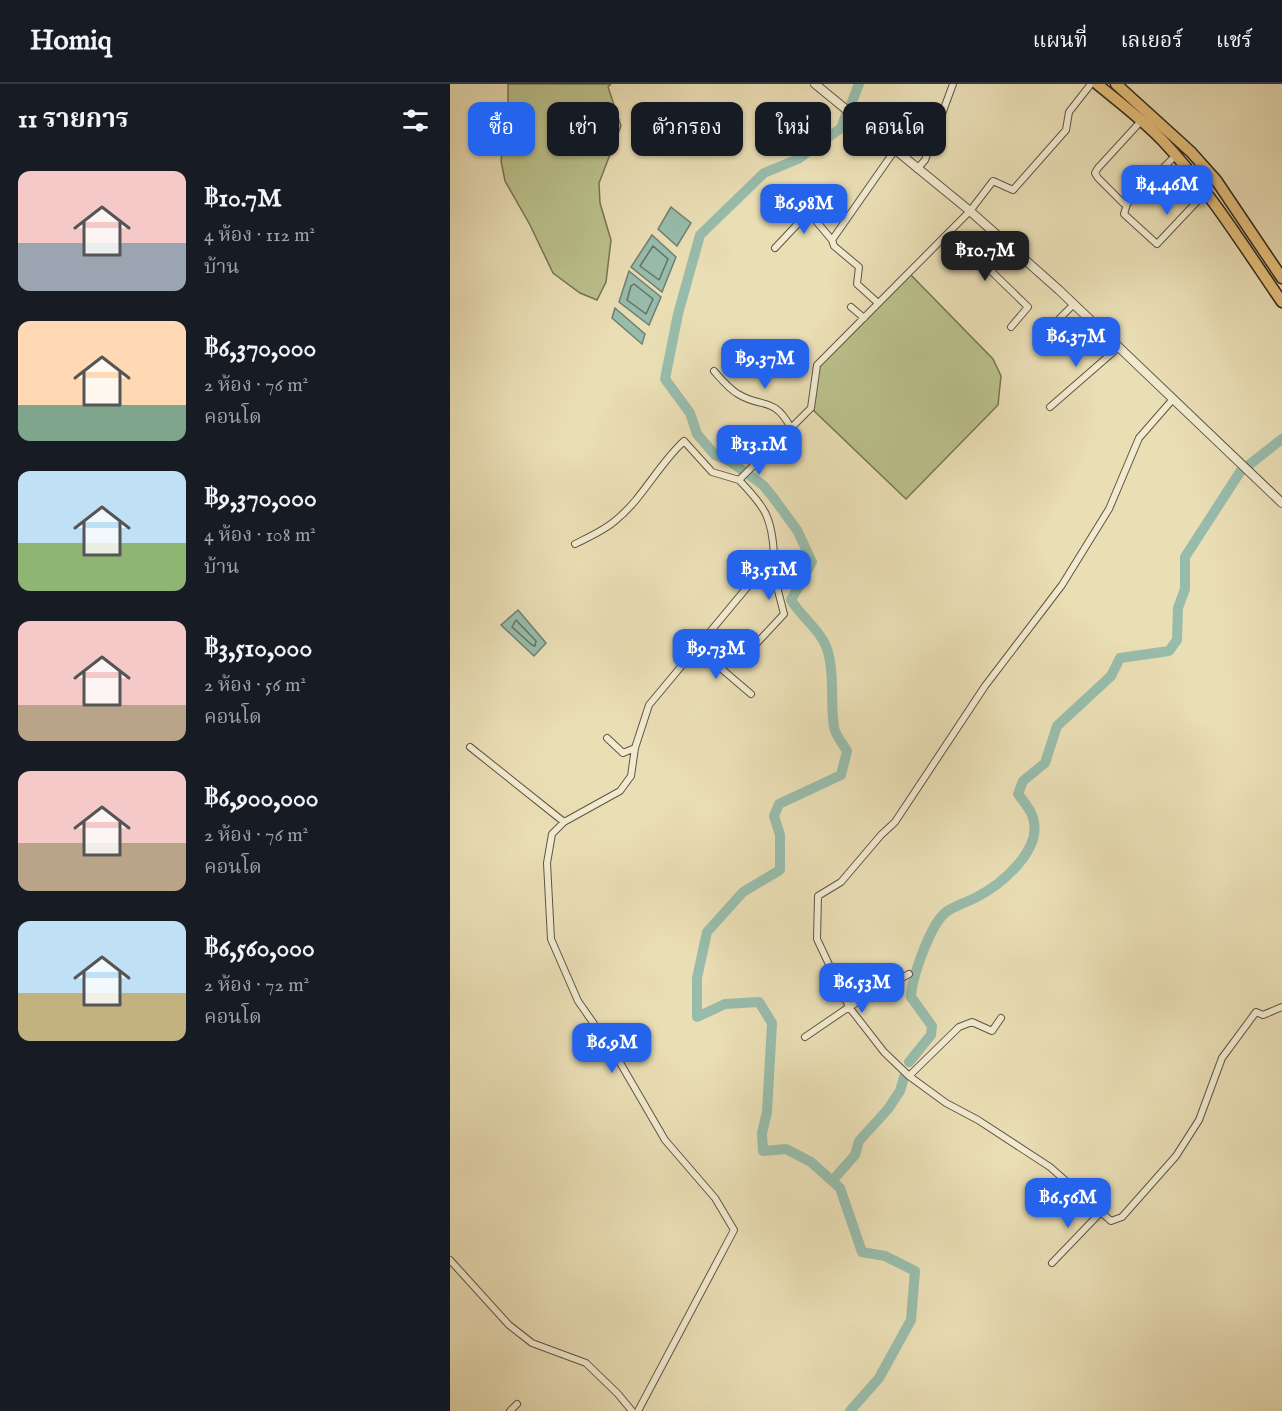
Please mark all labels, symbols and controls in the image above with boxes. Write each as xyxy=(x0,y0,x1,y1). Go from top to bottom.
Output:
text: Homiq xyxy=(30,24,112,59)
text: แผนที่ xyxy=(1033,28,1088,55)
text: เลเยอร์ xyxy=(1121,28,1183,55)
text: แชร์ xyxy=(1216,28,1252,55)
chip: ซื้อ xyxy=(468,102,535,156)
chip: เช่า xyxy=(547,102,619,156)
chip: ตัวกรอง xyxy=(631,102,743,156)
chip: ใหม่ xyxy=(755,102,831,156)
chip: คอนโด xyxy=(843,102,946,156)
text: 11 รายการ xyxy=(18,103,129,136)
icon: filters xyxy=(399,104,432,137)
pin: ฿4.46M xyxy=(1118,165,1216,216)
text: ฿4.46M xyxy=(1136,172,1198,197)
text: ฿10.7M xyxy=(204,182,282,215)
pin: ฿6.98M xyxy=(755,184,853,235)
text: ฿6.98M xyxy=(774,191,834,216)
icon: home xyxy=(66,195,138,267)
text: 4 ห้อง · 112 m² xyxy=(204,223,315,248)
pin: ฿10.7M xyxy=(936,231,1034,282)
text: ฿10.7M xyxy=(955,238,1015,263)
text: บ้าน xyxy=(204,255,240,280)
pin: ฿6.37M xyxy=(1027,317,1125,368)
text: ฿6.37M xyxy=(1046,324,1106,349)
text: ฿6,370,000 xyxy=(204,332,316,365)
pin: ฿9.37M xyxy=(716,339,814,390)
icon: home xyxy=(66,345,138,417)
text: ฿9.37M xyxy=(735,346,795,371)
text: 2 ห้อง · 76 m² xyxy=(204,373,308,398)
text: คอนโด xyxy=(204,405,262,430)
pin: ฿13.1M xyxy=(710,425,808,476)
text: ฿13.1M xyxy=(731,432,787,457)
text: ฿9,370,000 xyxy=(204,482,317,515)
icon: home xyxy=(66,495,138,567)
text: 4 ห้อง · 108 m² xyxy=(204,523,316,548)
pin: ฿3.51M xyxy=(720,550,818,601)
text: บ้าน xyxy=(204,555,240,580)
text: ฿3.51M xyxy=(741,557,797,582)
pin: ฿9.73M xyxy=(667,629,765,680)
text: ฿3,510,000 xyxy=(204,632,312,665)
text: ฿9.73M xyxy=(687,636,745,661)
icon: home xyxy=(66,645,138,717)
text: 2 ห้อง · 56 m² xyxy=(204,673,306,698)
text: คอนโด xyxy=(204,705,262,730)
text: ฿6,900,000 xyxy=(204,782,319,815)
icon: home xyxy=(66,795,138,867)
text: 2 ห้อง · 76 m² xyxy=(204,823,308,848)
text: คอนโด xyxy=(204,855,262,880)
text: ฿6,560,000 xyxy=(204,932,315,965)
icon: home xyxy=(66,945,138,1017)
pin: ฿6.53M xyxy=(813,963,911,1014)
text: ฿6.53M xyxy=(833,970,891,995)
text: 2 ห้อง · 72 m² xyxy=(204,973,309,998)
text: คอนโด xyxy=(204,1005,262,1030)
pin: ฿6.9M xyxy=(570,1023,654,1074)
text: ฿6.9M xyxy=(586,1030,638,1055)
pin: ฿6.56M xyxy=(1019,1178,1117,1229)
text: ฿6.56M xyxy=(1039,1185,1097,1210)

